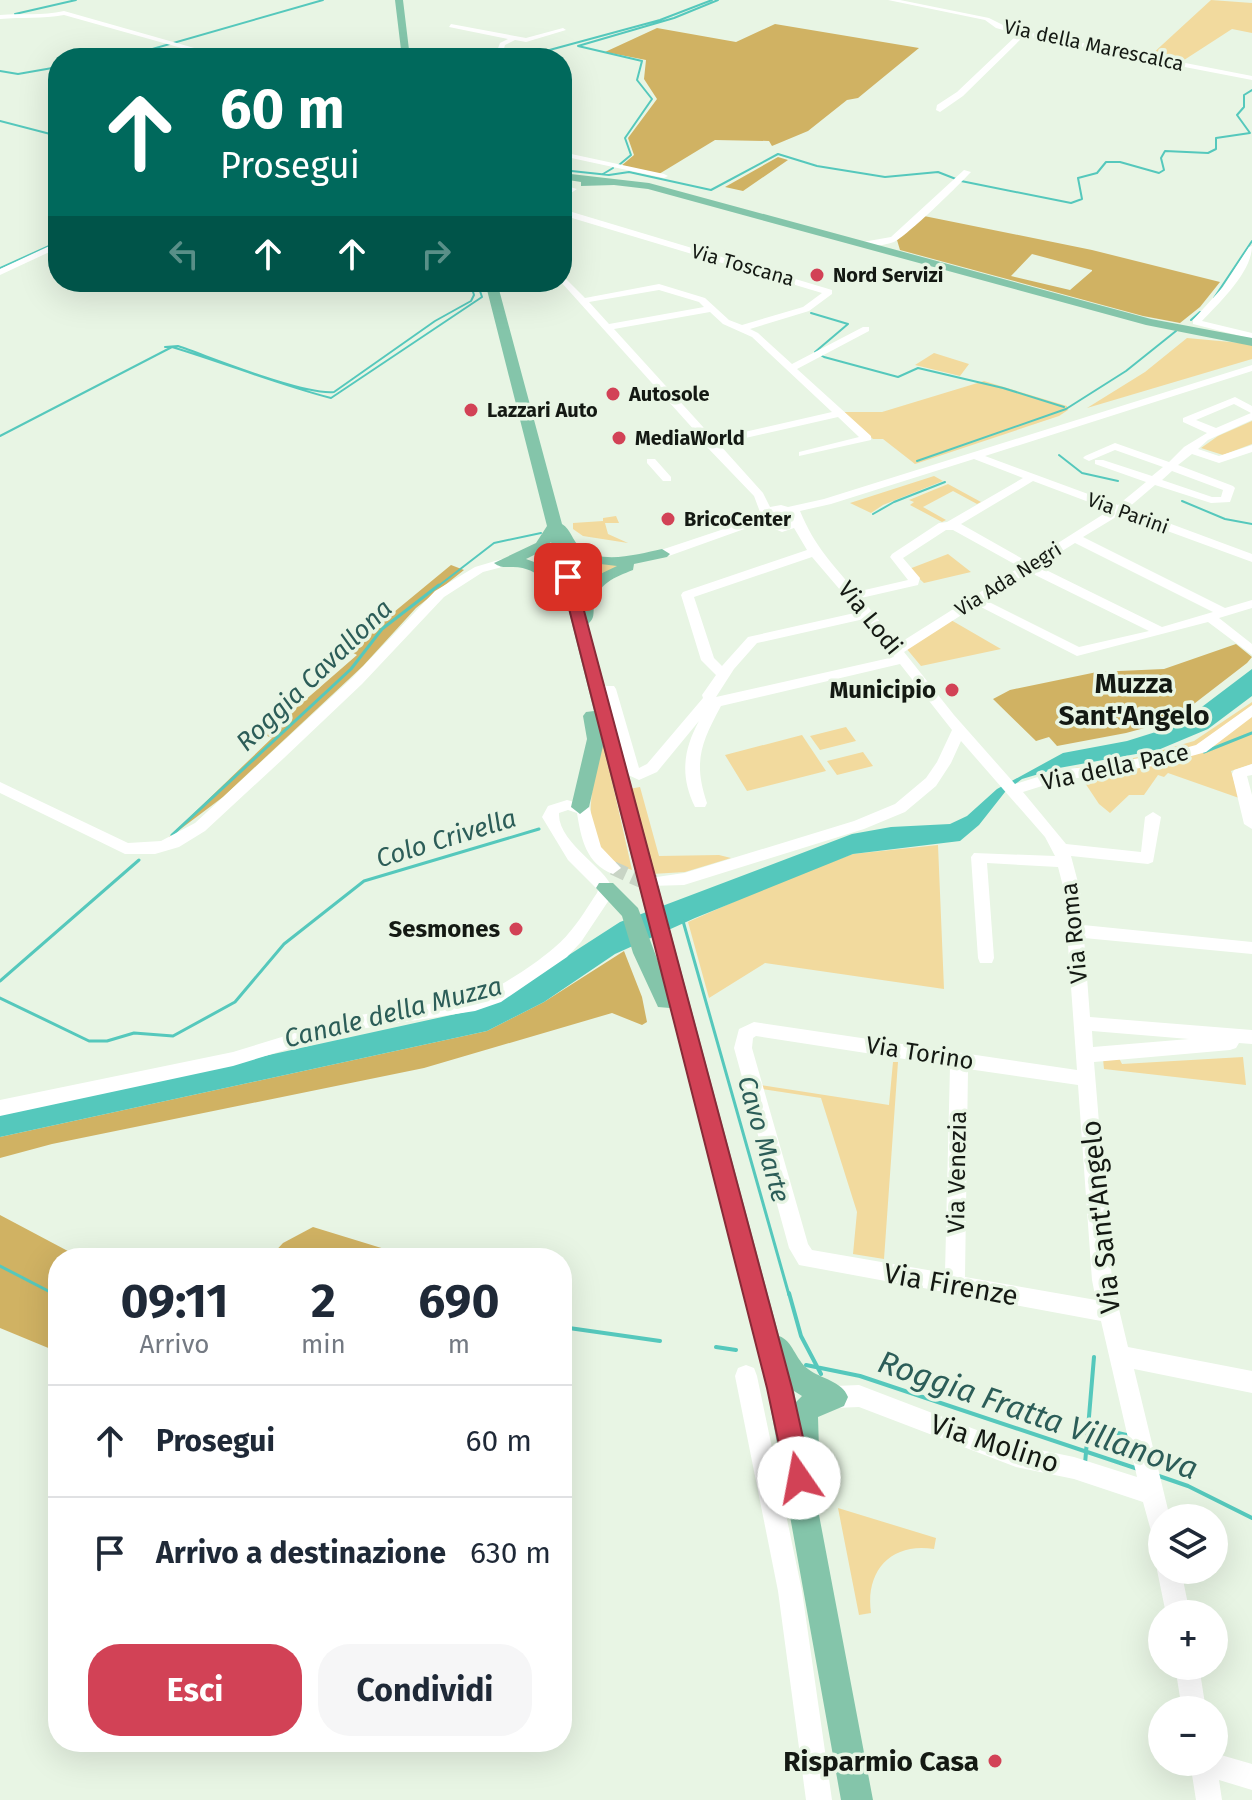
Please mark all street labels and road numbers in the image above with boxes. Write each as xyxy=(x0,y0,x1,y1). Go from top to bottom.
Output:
street label: Via della Marescalca xyxy=(1002,14,1186,76)
street label: Via Toscana xyxy=(689,239,797,291)
street label: Via Parini xyxy=(1084,487,1172,539)
street label: Via Ada Negri xyxy=(950,537,1066,621)
street label: Via Lodi xyxy=(832,576,908,660)
street label: Via della Pace xyxy=(1039,738,1191,796)
street label: Via Roma xyxy=(1055,881,1093,985)
street label: Via Torino xyxy=(864,1031,976,1075)
street label: Via Venezia xyxy=(942,1110,972,1234)
street label: Via Sant'Angelo xyxy=(1074,1119,1127,1315)
street label: Via Firenze xyxy=(881,1256,1021,1313)
street label: Via Molino xyxy=(926,1407,1063,1480)

